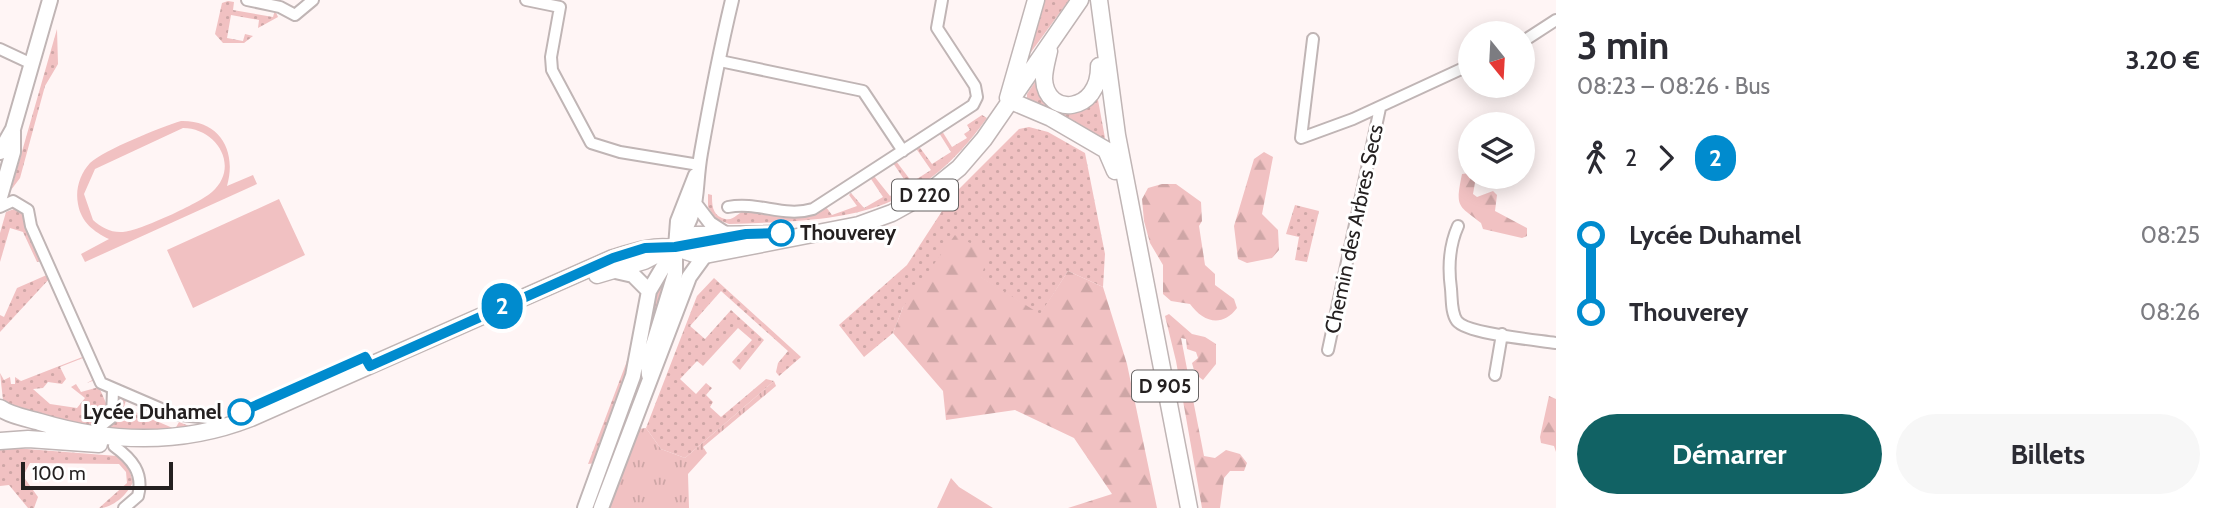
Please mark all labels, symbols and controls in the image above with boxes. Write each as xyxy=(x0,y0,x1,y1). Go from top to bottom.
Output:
north arrow xyxy=(1458,21,1535,98)
map controls xyxy=(1458,21,1535,189)
text: 3 min xyxy=(1577,22,1669,69)
text: 3.20 € xyxy=(2126,44,2200,76)
text: 08:23 – 08:26 · Bus xyxy=(1577,72,1770,100)
button: layers xyxy=(1458,112,1535,189)
street label: Chemin des Arbres Secs xyxy=(1319,122,1388,336)
icon: walk xyxy=(1577,139,1615,177)
icon: forward xyxy=(1647,139,1685,177)
text: 2 xyxy=(1709,143,1722,172)
text: 2 xyxy=(1625,144,1637,172)
road number: D 220 xyxy=(892,180,958,210)
text: Lycée Duhamel xyxy=(1629,219,1801,251)
marker: Thouverey xyxy=(768,220,794,246)
place label: Thouverey xyxy=(800,220,897,245)
text: 08:25 xyxy=(2141,221,2200,249)
line badge: 2 xyxy=(479,283,525,329)
text: 2 xyxy=(496,291,508,320)
text: Thouverey xyxy=(1629,296,1748,328)
text: 08:26 xyxy=(2140,298,2200,326)
road number: D 905 xyxy=(1132,370,1198,402)
place label: Lycée Duhamel xyxy=(83,399,222,424)
marker: Lycée Duhamel xyxy=(228,399,254,425)
button: Démarrer xyxy=(1577,414,1882,494)
button: Billets xyxy=(1896,414,2200,494)
scale bar xyxy=(21,459,173,491)
text: 100 m xyxy=(32,462,86,485)

